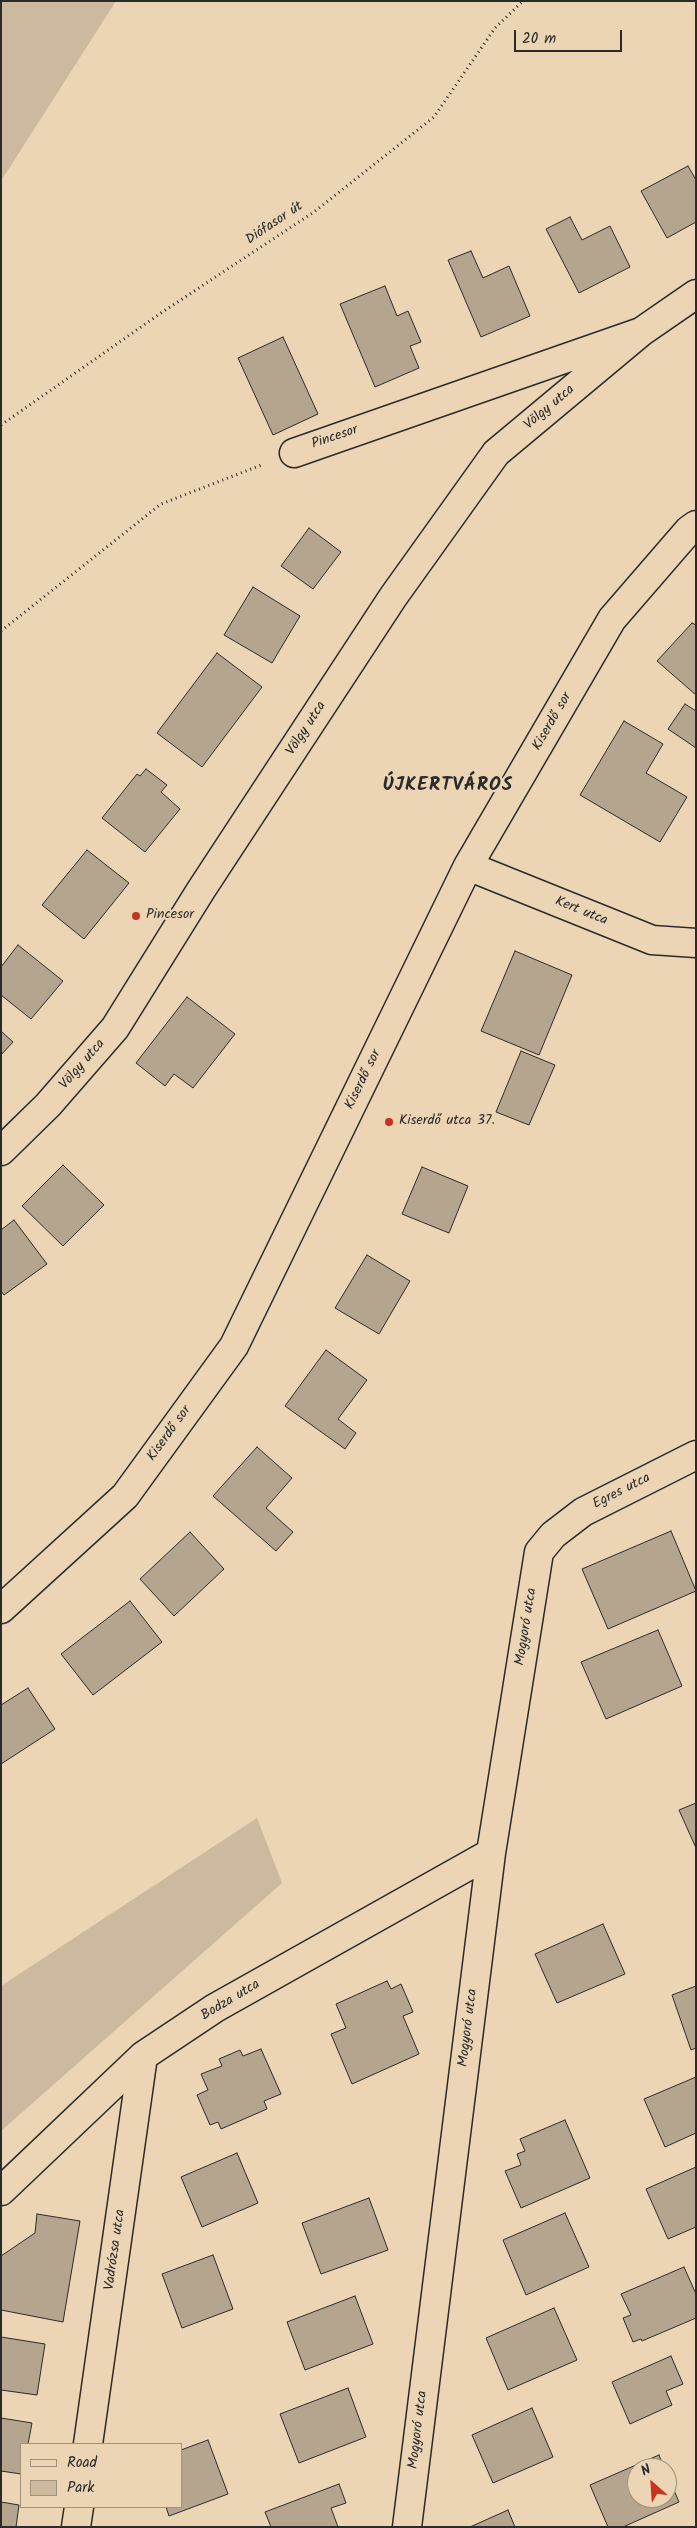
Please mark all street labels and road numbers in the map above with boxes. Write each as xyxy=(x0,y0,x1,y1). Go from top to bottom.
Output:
street label: Diófasor út xyxy=(243,199,307,249)
street label: Völgy utca xyxy=(521,382,579,434)
street label: Pincesor xyxy=(310,422,360,454)
street label: Kiserdő sor xyxy=(530,690,576,754)
street label: Völgy utca xyxy=(283,699,331,759)
street label: Kert utca xyxy=(552,894,610,930)
street label: Völgy utca xyxy=(57,1036,109,1094)
street label: Kiserdő sor xyxy=(342,1047,386,1113)
street label: Kiserdő sor xyxy=(144,1403,196,1465)
street label: Egres utca xyxy=(590,1470,654,1514)
street label: Mogyoró utca xyxy=(513,1587,541,1667)
street label: Bodza utca xyxy=(199,1977,263,2025)
street label: Mogyoró utca xyxy=(456,1988,482,2068)
street label: Vadrózsa utca xyxy=(102,2209,130,2291)
street label: Mogyoró utca xyxy=(406,2390,432,2470)

